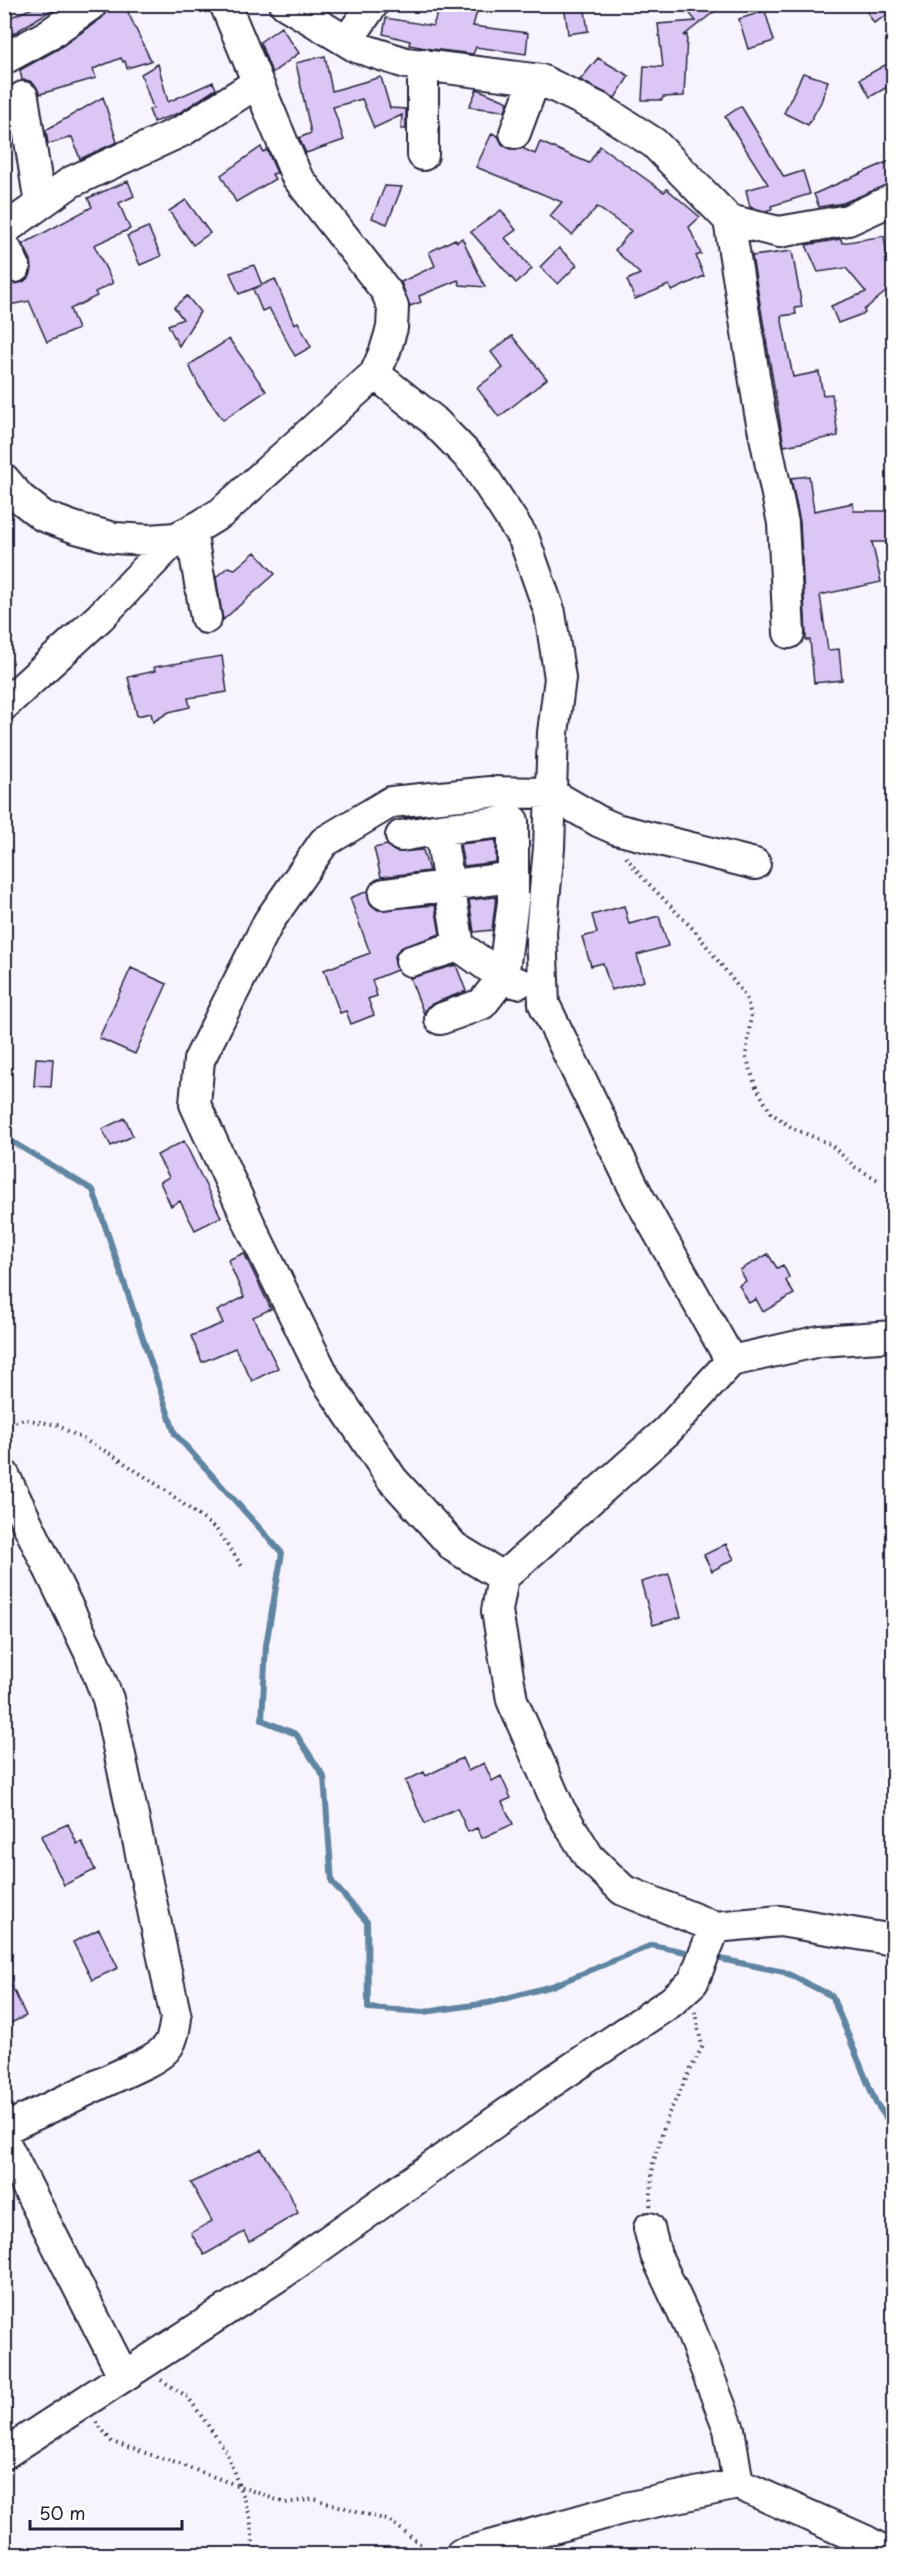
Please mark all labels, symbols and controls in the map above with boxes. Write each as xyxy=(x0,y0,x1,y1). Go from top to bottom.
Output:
scale bar xyxy=(30,2493,182,2531)
text: 50 m xyxy=(39,2499,86,2526)

